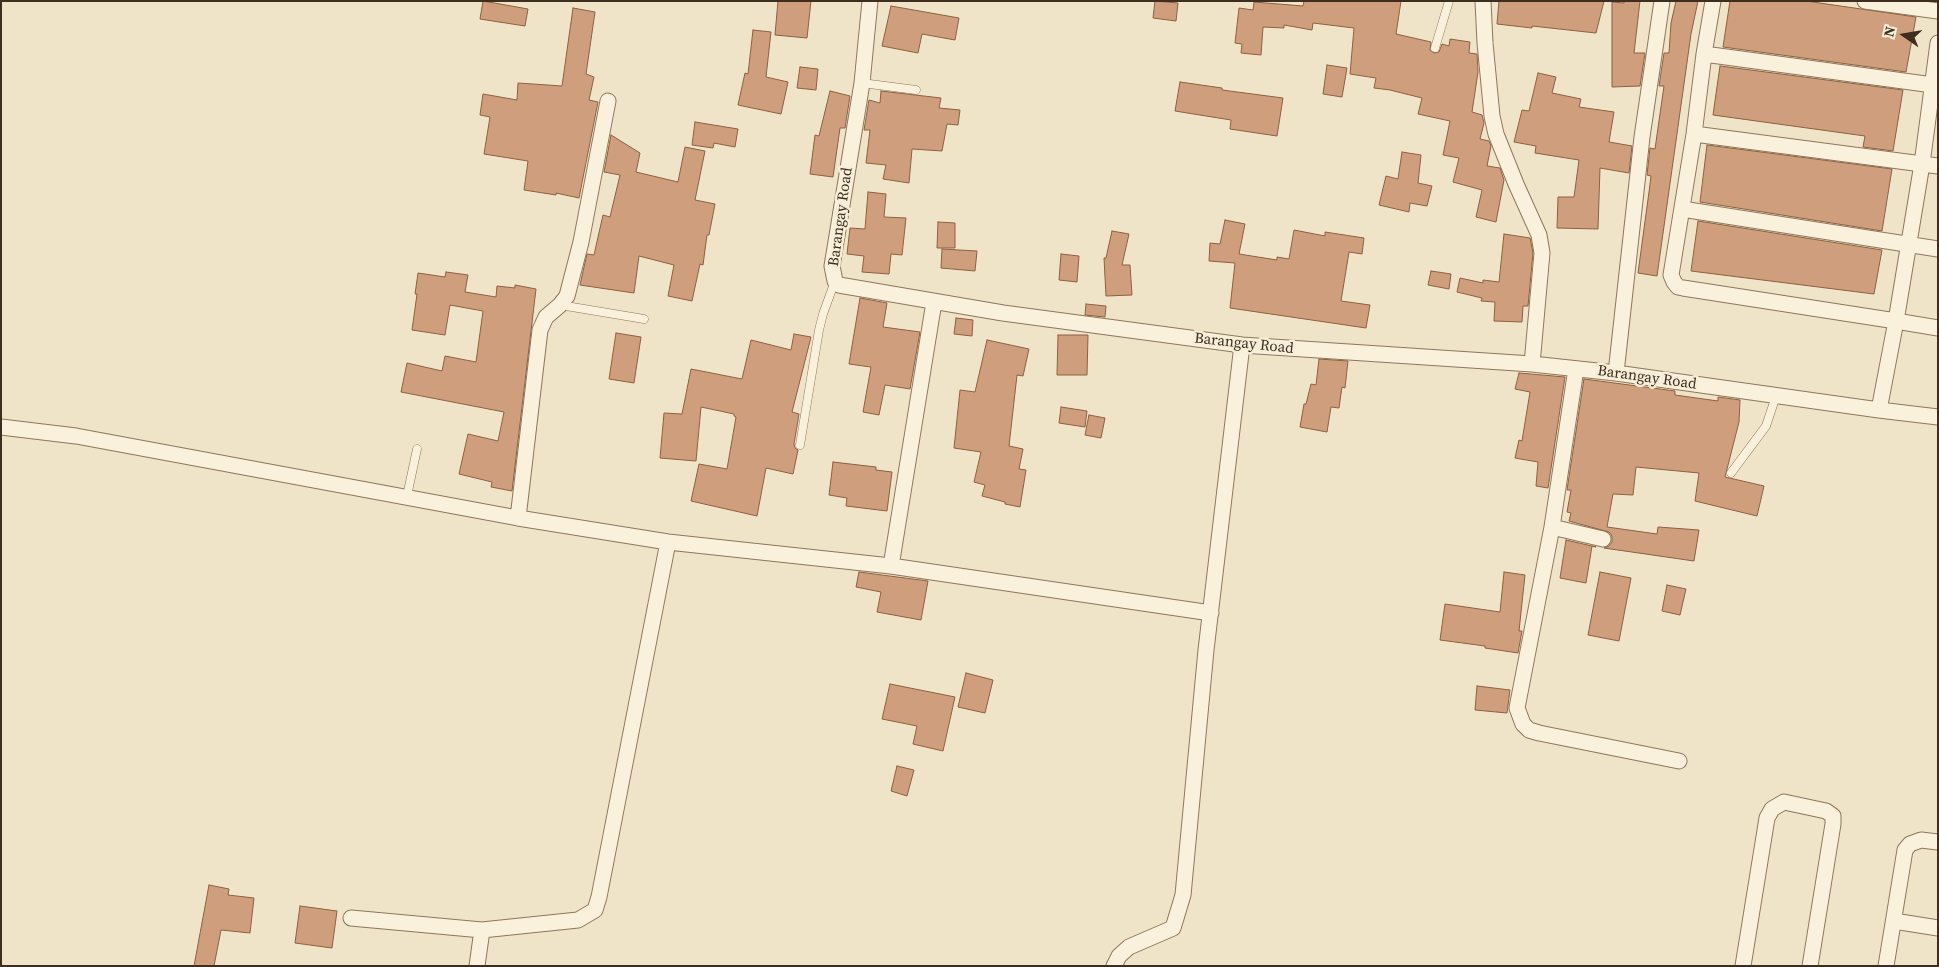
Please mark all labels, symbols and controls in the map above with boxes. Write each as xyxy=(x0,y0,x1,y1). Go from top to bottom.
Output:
north arrow xyxy=(1879,10,1929,60)
text: N xyxy=(1878,24,1900,39)
street label: Barangay Road xyxy=(825,166,857,268)
street label: Barangay Road xyxy=(1193,330,1295,358)
street label: Barangay Road xyxy=(1596,362,1698,394)

